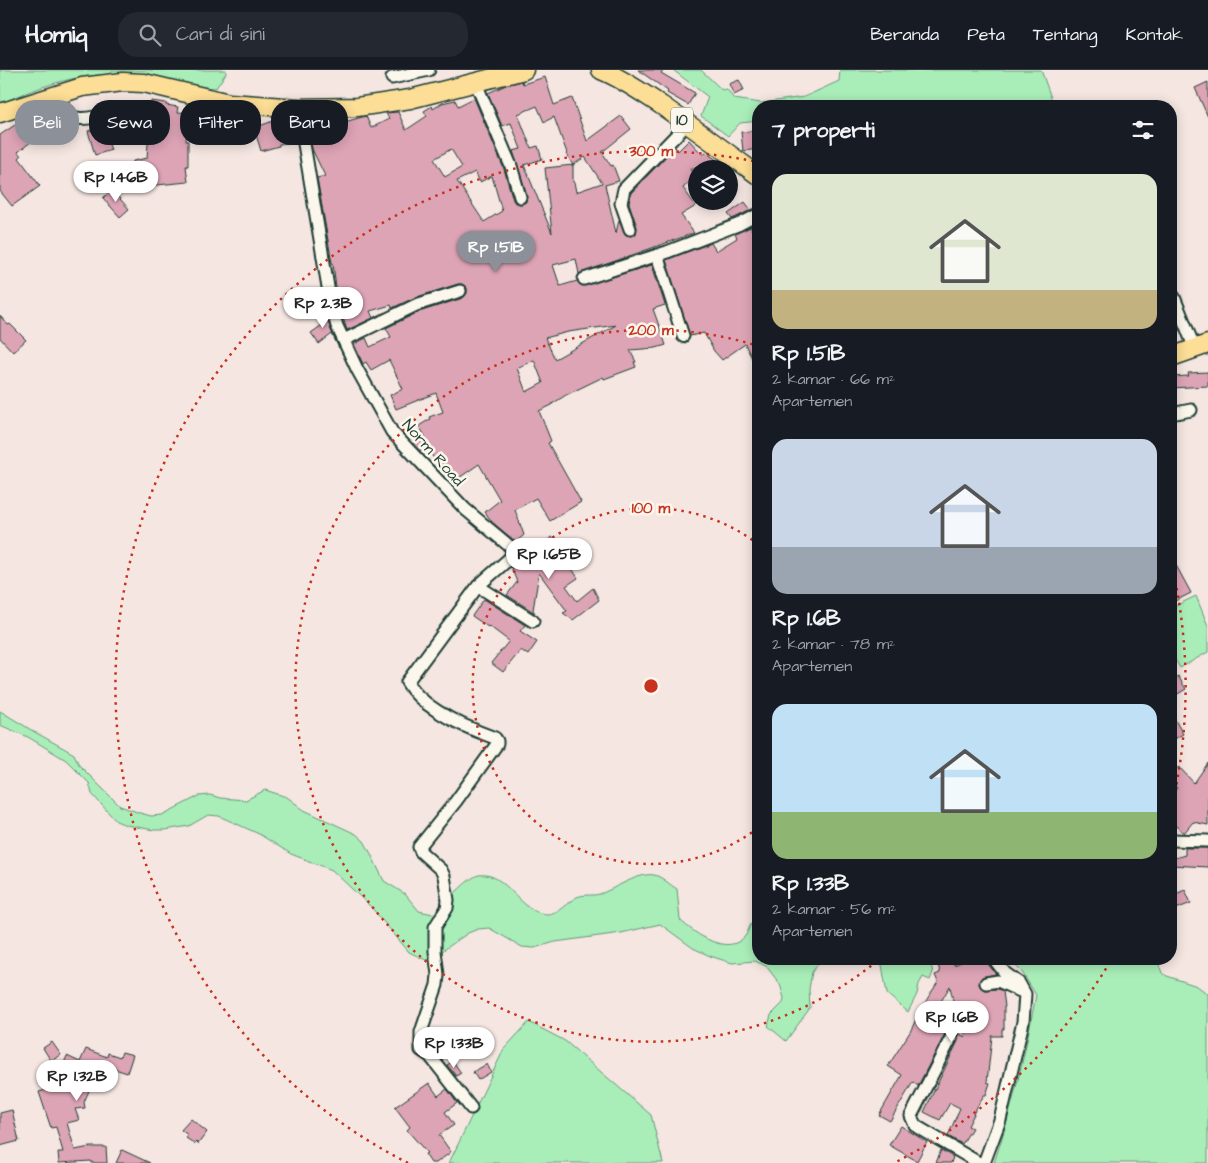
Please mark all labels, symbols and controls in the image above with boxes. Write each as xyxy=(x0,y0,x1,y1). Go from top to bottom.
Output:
search box xyxy=(118,12,468,57)
text: Homiq xyxy=(25,18,88,52)
icon: search xyxy=(136,21,164,49)
text: Cari di sini xyxy=(176,21,265,48)
text: Beranda xyxy=(870,22,939,47)
text: Peta xyxy=(967,22,1005,47)
text: Tentang xyxy=(1033,22,1097,47)
text: Kontak xyxy=(1125,22,1183,47)
chip: Beli xyxy=(15,100,79,145)
chip: Sewa xyxy=(89,100,170,145)
chip: Filter xyxy=(180,100,261,145)
chip: Baru xyxy=(271,100,348,145)
road number: 10 xyxy=(671,108,693,132)
text: 7 properti xyxy=(772,116,875,145)
icon: filters xyxy=(1129,116,1157,144)
text: 300 m xyxy=(628,141,673,162)
pin: Rp 1.46B xyxy=(64,160,168,203)
map controls xyxy=(688,160,738,210)
button: layers xyxy=(688,160,738,210)
text: Rp 1.46B xyxy=(84,166,148,188)
icon: home xyxy=(920,206,1010,296)
pin: Rp 1.51B xyxy=(444,230,548,273)
text: Rp 1.51B xyxy=(468,236,524,258)
pin: Rp 2.3B xyxy=(277,286,369,329)
text: Rp 2.3B xyxy=(294,292,352,314)
text: 200 m xyxy=(627,320,674,341)
text: Rp 1.51B xyxy=(772,339,845,368)
text: 2 kamar · 66 m² xyxy=(772,368,895,390)
text: Apartemen xyxy=(772,390,852,412)
street label: Norm Road xyxy=(397,414,469,491)
icon: home xyxy=(920,471,1010,561)
text: 100 m xyxy=(632,498,671,519)
pin: Rp 1.65B xyxy=(497,538,601,580)
text: Rp 1.65B xyxy=(517,543,581,565)
text: Rp 1.6B xyxy=(772,604,841,633)
text: 2 kamar · 78 m² xyxy=(772,633,895,655)
text: Apartemen xyxy=(772,655,852,677)
centre of rings xyxy=(642,677,660,695)
icon: home xyxy=(920,736,1010,826)
text: Rp 1.33B xyxy=(772,869,849,898)
text: 2 kamar · 56 m² xyxy=(772,898,896,920)
text: Apartemen xyxy=(772,920,852,942)
pin: Rp 1.6B xyxy=(906,1000,998,1043)
text: Rp 1.6B xyxy=(926,1006,978,1028)
pin: Rp 1.33B xyxy=(402,1026,506,1069)
text: Rp 1.33B xyxy=(425,1032,483,1054)
pin: Rp 1.32B xyxy=(25,1060,129,1102)
text: Rp 1.32B xyxy=(47,1065,107,1087)

